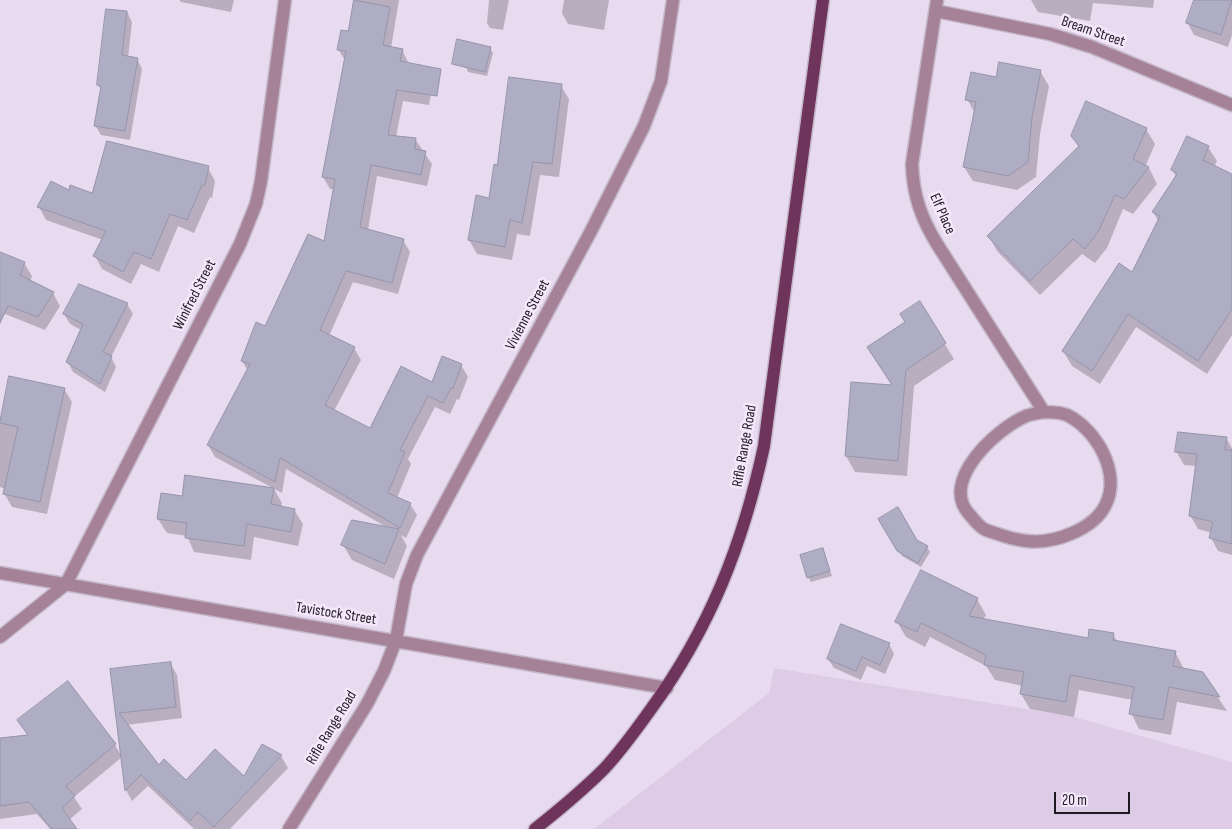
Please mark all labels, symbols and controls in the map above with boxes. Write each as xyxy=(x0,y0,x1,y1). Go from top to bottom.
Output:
street label: Bream Street xyxy=(1059,13,1127,51)
street label: Elf Place xyxy=(925,191,959,237)
street label: Winifred Street xyxy=(170,257,220,333)
street label: Vivienne Street xyxy=(502,277,554,353)
street label: Rifle Range Road xyxy=(729,404,761,488)
street label: Tavistock Street xyxy=(294,599,378,629)
street label: Rifle Range Road xyxy=(303,688,361,768)
scale bar xyxy=(1057,782,1133,814)
text: 20 m xyxy=(1062,791,1087,810)

